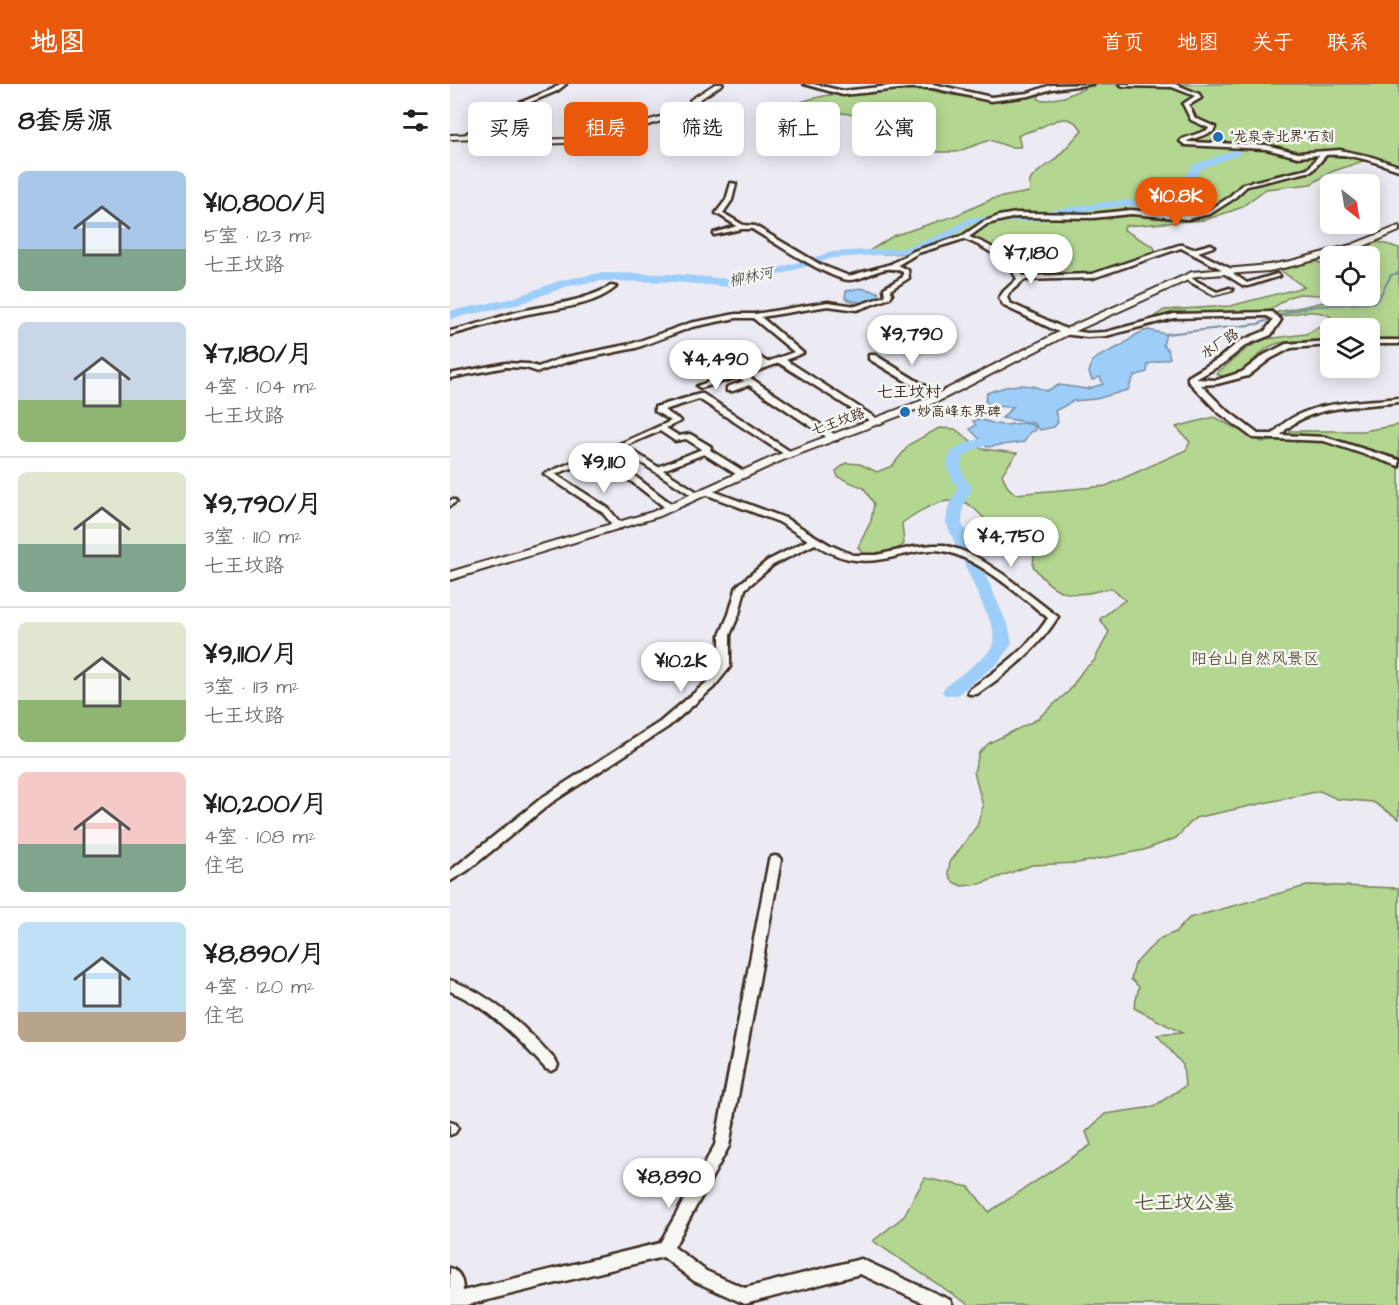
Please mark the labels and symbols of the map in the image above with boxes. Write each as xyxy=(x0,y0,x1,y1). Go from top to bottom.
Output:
place label: “龙泉寺北界”石刻 xyxy=(1230,127,1335,147)
marker: “龙泉寺北界”石刻 xyxy=(1211,130,1225,144)
north arrow xyxy=(1320,174,1380,234)
pin: ¥10.8K xyxy=(1127,177,1225,228)
pin: ¥7,180 xyxy=(982,234,1080,285)
water label: 柳林河 xyxy=(727,261,778,292)
pin: ¥9,790 xyxy=(863,315,961,366)
street label: 水厂路 xyxy=(1197,324,1243,364)
pin: ¥4,490 xyxy=(667,340,765,391)
district label: 七王坟村 xyxy=(877,381,941,403)
place label: 妙高峰东界碑 xyxy=(917,402,1001,422)
street label: 七王坟路 xyxy=(808,403,868,441)
marker: 妙高峰东界碑 xyxy=(898,405,912,419)
pin: ¥9,110 xyxy=(555,443,653,494)
pin: ¥4,750 xyxy=(962,517,1060,568)
pin: ¥10.2K xyxy=(632,642,730,693)
park label: 阳台山自然风景区 xyxy=(1191,648,1319,670)
pin: ¥8,890 xyxy=(620,1158,718,1209)
park label: 七王坟公墓 xyxy=(1134,1189,1234,1217)

